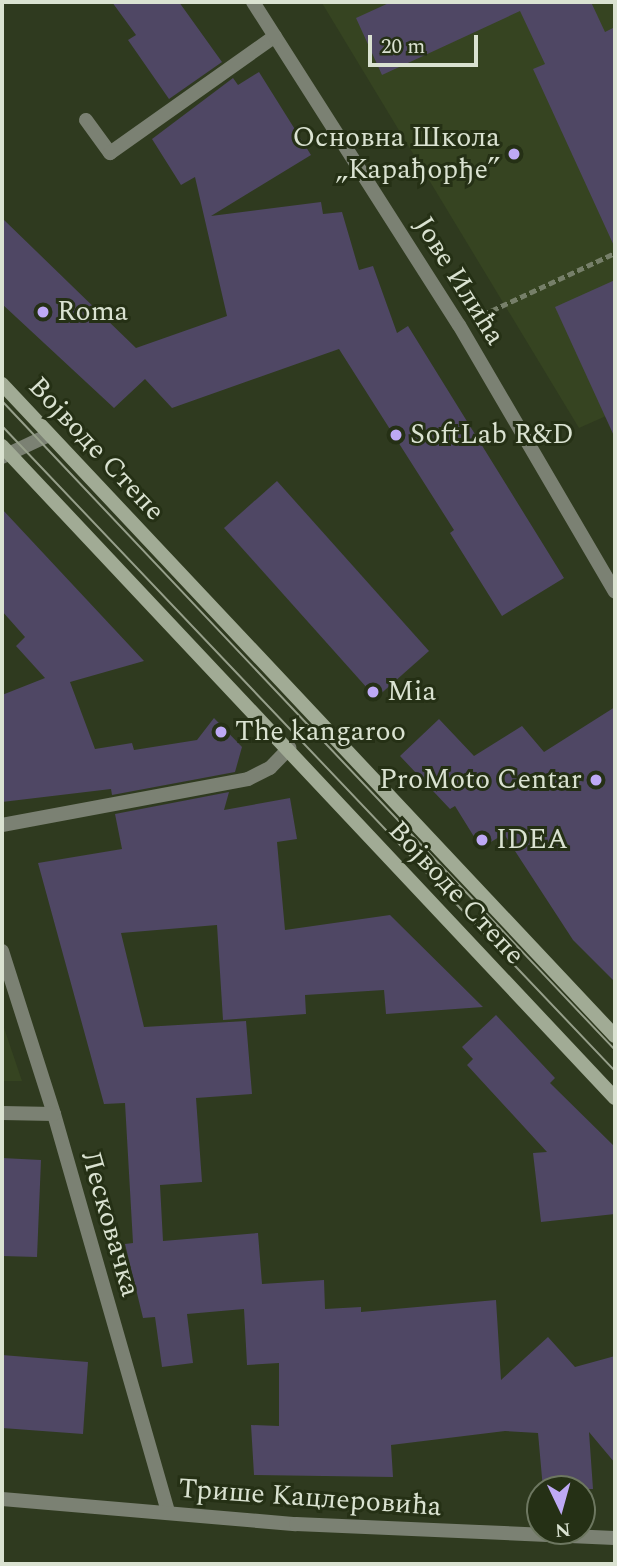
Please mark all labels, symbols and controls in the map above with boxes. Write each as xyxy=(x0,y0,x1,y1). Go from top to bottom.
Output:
scale bar xyxy=(372,21,482,65)
text: 20 m xyxy=(381,31,425,63)
place label: Основна Школа „Карађорђе” xyxy=(292,121,500,187)
marker: Основна Школа „Карађорђе” xyxy=(506,146,522,162)
street label: Јове Илића xyxy=(406,211,512,351)
place label: Roma xyxy=(57,295,128,329)
marker: Roma xyxy=(35,304,51,320)
street label: Војводе Степе xyxy=(21,370,171,528)
place label: SoftLab R&D xyxy=(410,418,574,452)
marker: SoftLab R&D xyxy=(388,427,404,443)
place label: Mia xyxy=(387,675,436,709)
marker: Mia xyxy=(365,684,381,700)
place label: The kangaroo xyxy=(235,715,406,749)
marker: The kangaroo xyxy=(213,724,229,740)
place label: ProMoto Centar xyxy=(379,763,582,797)
marker: ProMoto Centar xyxy=(588,772,604,788)
street label: Војводе Степе xyxy=(381,814,531,972)
place label: IDEA xyxy=(496,823,568,857)
marker: IDEA xyxy=(474,832,490,848)
street label: Лесковачка xyxy=(73,1147,147,1301)
street label: Трише Кацлеровића xyxy=(177,1472,443,1524)
north arrow xyxy=(526,1475,596,1545)
text: N xyxy=(554,1514,572,1545)

